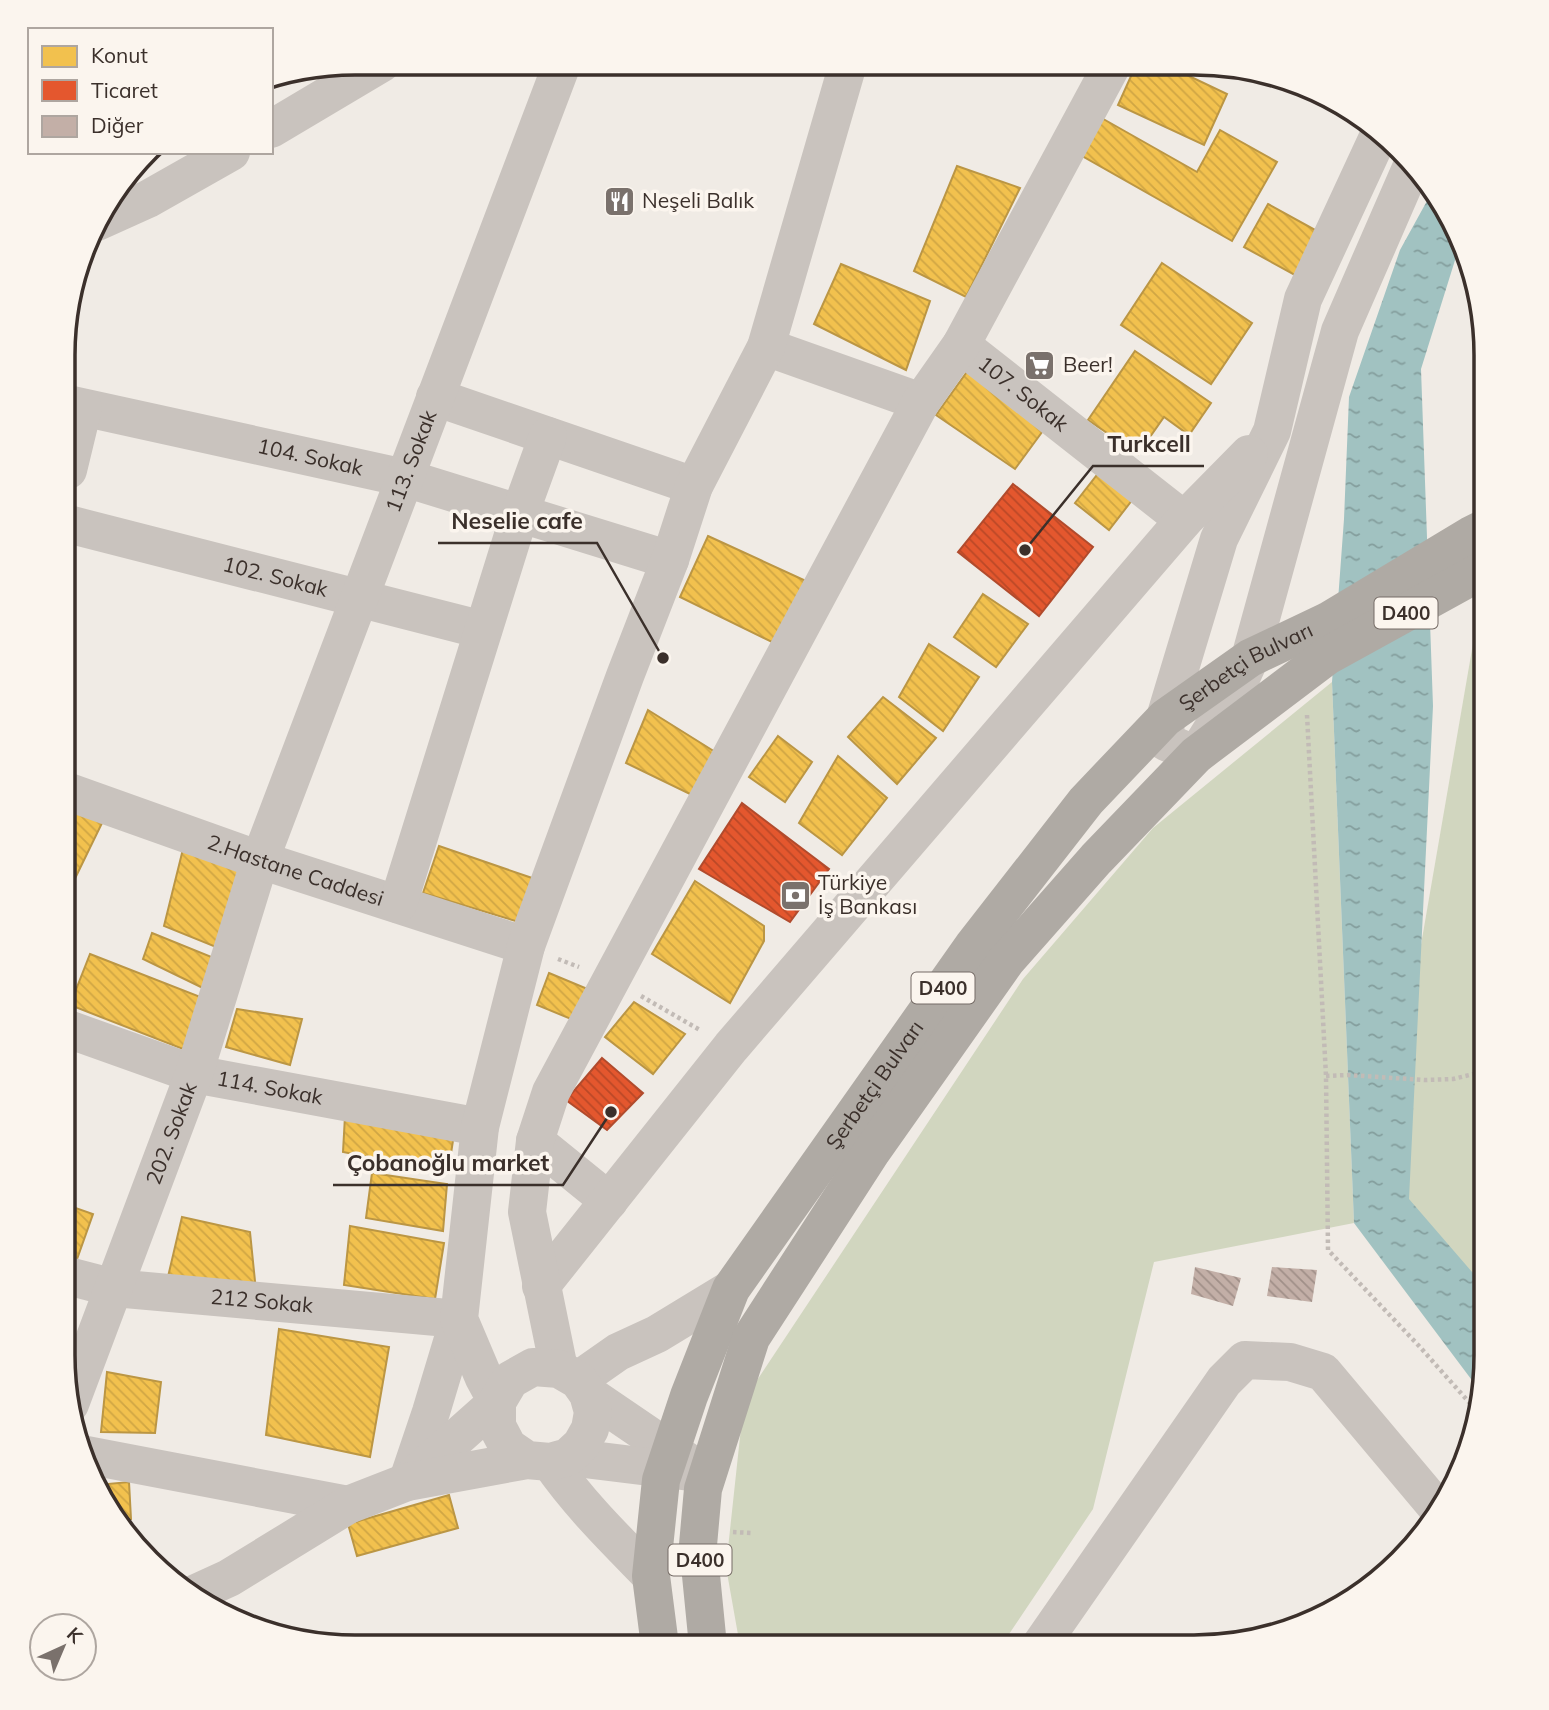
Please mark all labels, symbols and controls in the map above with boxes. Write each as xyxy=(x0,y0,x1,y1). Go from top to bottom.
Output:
legend xyxy=(28,28,273,154)
text: Konut xyxy=(91,42,148,68)
text: Ticaret xyxy=(91,77,158,103)
text: Diğer xyxy=(91,112,144,138)
restaurant icon: Neşeli Balık xyxy=(602,184,636,218)
place label: Neşeli Balık xyxy=(642,187,754,213)
supermarket icon: Beer! xyxy=(1023,348,1057,382)
street label: 107. Sokak xyxy=(974,350,1074,436)
place label: Beer! xyxy=(1063,351,1113,377)
street label: 113. Sokak xyxy=(379,406,442,516)
callout: Turkcell xyxy=(1093,422,1204,466)
text: Turkcell xyxy=(1107,429,1191,458)
street label: 104. Sokak xyxy=(255,432,366,480)
callout: Neselie cafe xyxy=(438,499,597,543)
text: Neselie cafe xyxy=(451,506,583,535)
street label: 102. Sokak xyxy=(220,550,331,602)
road number: D400 xyxy=(1374,598,1438,628)
street label: Şerbetçi Bulvarı xyxy=(1173,616,1317,716)
street label: 2.Hastane Caddesi xyxy=(204,828,387,911)
place label: Türkiye İş Bankası xyxy=(818,869,917,919)
bank icon: Türkiye İş Bankası xyxy=(778,878,812,912)
road number: D400 xyxy=(912,972,974,1004)
street label: Şerbetçi Bulvarı xyxy=(820,1015,928,1154)
street label: 114. Sokak xyxy=(215,1064,325,1110)
street label: 202. Sokak xyxy=(140,1078,202,1188)
callout: Çobanoğlu market xyxy=(333,1141,563,1185)
text: Çobanoğlu market xyxy=(347,1148,550,1177)
street label: 212 Sokak xyxy=(210,1283,314,1318)
road number: D400 xyxy=(668,1544,732,1576)
north arrow xyxy=(28,1612,98,1682)
text: K xyxy=(62,1622,89,1649)

